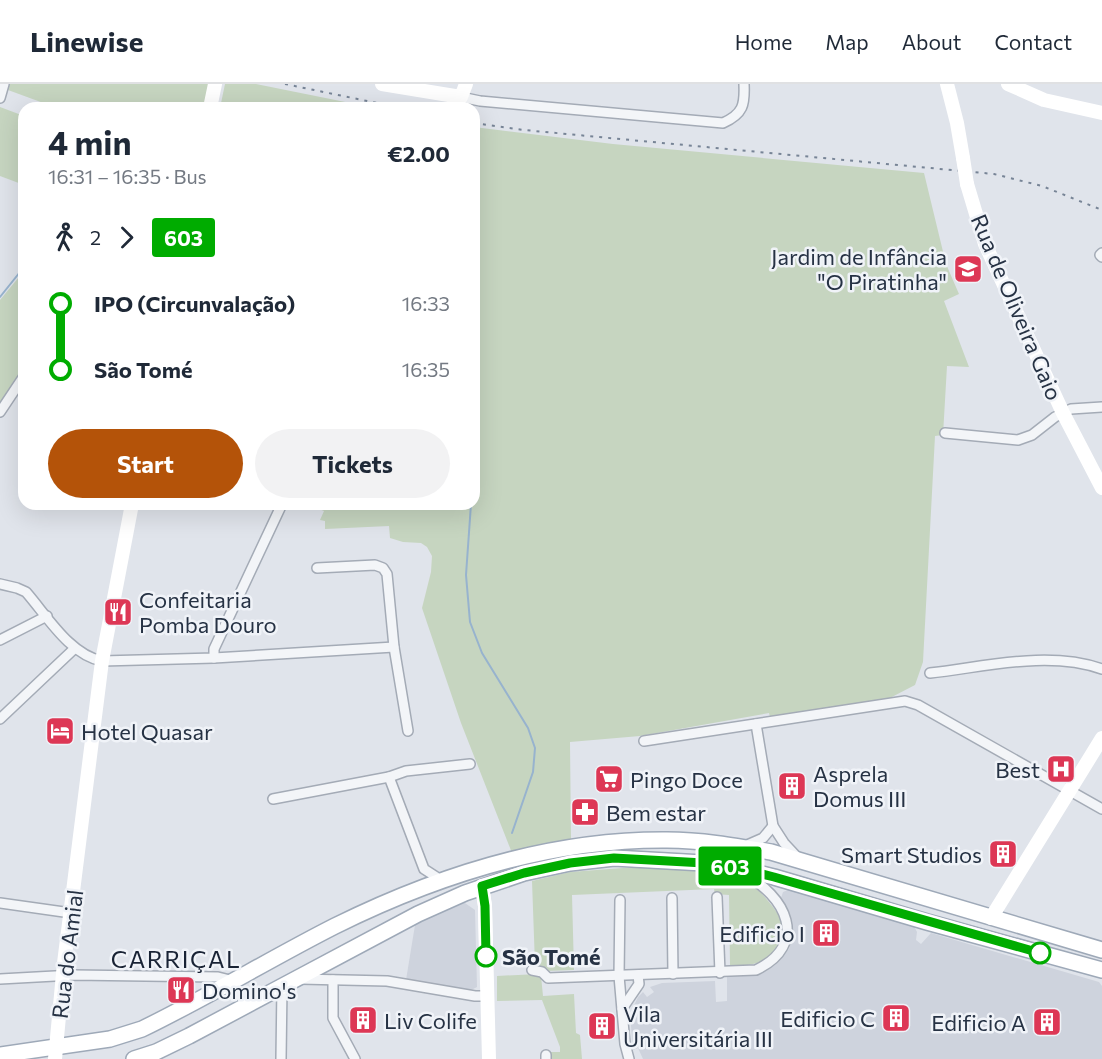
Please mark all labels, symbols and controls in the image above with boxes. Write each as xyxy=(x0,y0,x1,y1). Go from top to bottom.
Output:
text: Linewise xyxy=(30,24,143,58)
text: Home xyxy=(735,29,792,54)
text: Map xyxy=(825,29,869,54)
text: About xyxy=(902,29,961,54)
text: Contact xyxy=(994,29,1072,54)
text: 4 min xyxy=(48,121,132,162)
text: €2.00 xyxy=(387,140,450,167)
text: 16:31 – 16:35 · Bus xyxy=(48,164,207,188)
street label: Rua de Oliveira Gaio xyxy=(966,210,1068,404)
icon: walk xyxy=(48,221,81,254)
icon: forward xyxy=(110,221,143,254)
text: 2 xyxy=(90,225,101,249)
text: 603 xyxy=(164,225,203,250)
place label: Jardim de Infância "O Piratinha" xyxy=(771,243,947,295)
school or university icon: Jardim de Infância "O Piratinha" xyxy=(952,253,984,285)
text: IPO (Circunvalação) xyxy=(94,290,295,317)
text: 16:33 xyxy=(402,291,450,315)
text: São Tomé xyxy=(94,356,193,383)
text: 16:35 xyxy=(402,357,450,381)
button: Start xyxy=(48,429,243,498)
button: Tickets xyxy=(255,429,450,498)
place label: Confeitaria Pomba Douro xyxy=(139,586,277,638)
restaurant icon: Confeitaria Pomba Douro xyxy=(102,596,134,628)
hotel icon: Hotel Quasar xyxy=(44,715,76,747)
place label: Hotel Quasar xyxy=(81,718,213,745)
hospital icon: Best xyxy=(1045,753,1077,785)
place label: Best xyxy=(995,756,1040,783)
place label: Asprela Domus III xyxy=(813,760,907,812)
supermarket icon: Pingo Doce xyxy=(593,763,625,795)
place label: Pingo Doce xyxy=(630,766,743,793)
building icon: Asprela Domus III xyxy=(776,770,808,802)
pharmacy icon: Bem estar xyxy=(569,796,601,828)
place label: Bem estar xyxy=(606,799,706,826)
building icon: Smart Studios xyxy=(987,838,1019,870)
place label: Smart Studios xyxy=(841,841,982,868)
line badge: 603 xyxy=(696,846,765,886)
text: 603 xyxy=(710,854,750,879)
street label: Rua do Amial xyxy=(46,888,88,1020)
building icon: Edificio I xyxy=(810,917,842,949)
place label: Edificio I xyxy=(719,920,805,947)
unlabelled marker xyxy=(1029,942,1051,964)
place label: São Tomé xyxy=(502,943,601,970)
district label: CARRIÇAL xyxy=(111,944,241,973)
marker: São Tomé xyxy=(475,945,497,967)
restaurant icon: Domino's xyxy=(165,974,197,1006)
place label: Domino's xyxy=(202,977,296,1004)
place label: Vila Universitária III xyxy=(623,1000,773,1052)
building icon: Edificio C xyxy=(880,1002,912,1034)
building icon: Liv Colife xyxy=(347,1004,379,1036)
place label: Edificio C xyxy=(780,1005,875,1032)
building icon: Edificio A xyxy=(1031,1006,1063,1038)
place label: Liv Colife xyxy=(384,1007,477,1034)
place label: Edificio A xyxy=(931,1009,1026,1036)
building icon: Vila Universitária III xyxy=(586,1010,618,1042)

